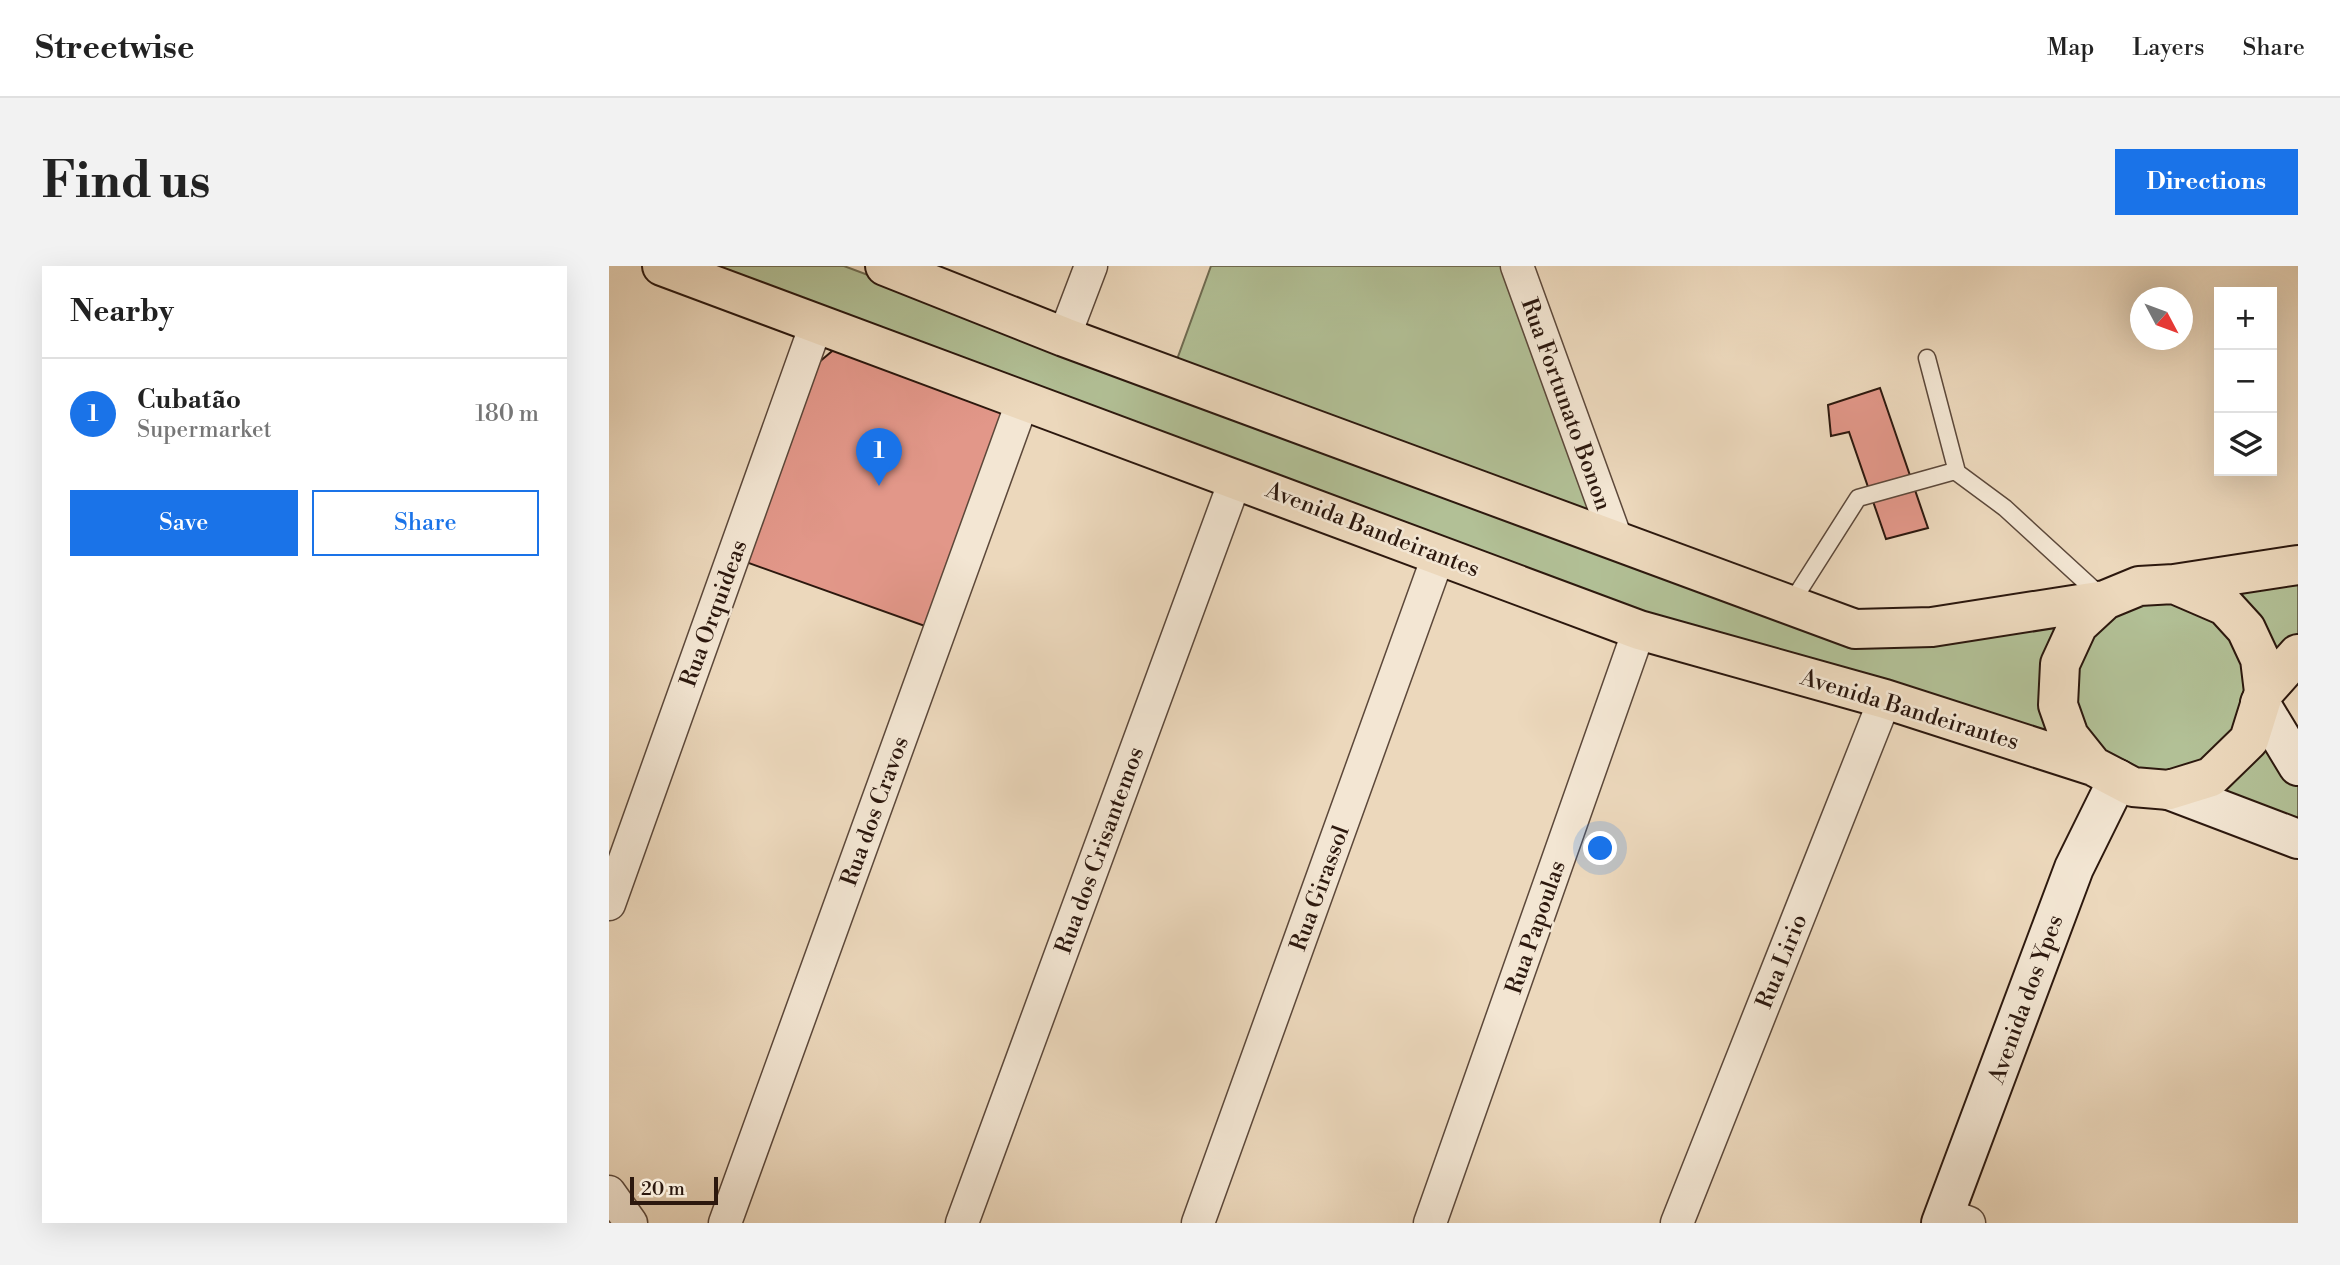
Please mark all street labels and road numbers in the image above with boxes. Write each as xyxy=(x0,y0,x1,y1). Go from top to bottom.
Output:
street label: Rua Fortunato Bonon xyxy=(1515,294,1618,515)
street label: Avenida Bandeirantes xyxy=(1261,476,1483,584)
street label: Rua Orquideas xyxy=(674,536,754,691)
street label: Avenida Bandeirantes xyxy=(1796,663,2022,756)
street label: Rua dos Cravos xyxy=(835,733,915,890)
street label: Rua dos Crisantemos xyxy=(1049,743,1150,958)
street label: Rua Girassol xyxy=(1284,822,1356,955)
street label: Rua Papoulas xyxy=(1500,857,1572,998)
street label: Rua Lirio xyxy=(1750,910,1813,1013)
street label: Avenida dos Ypes xyxy=(1982,911,2069,1089)

